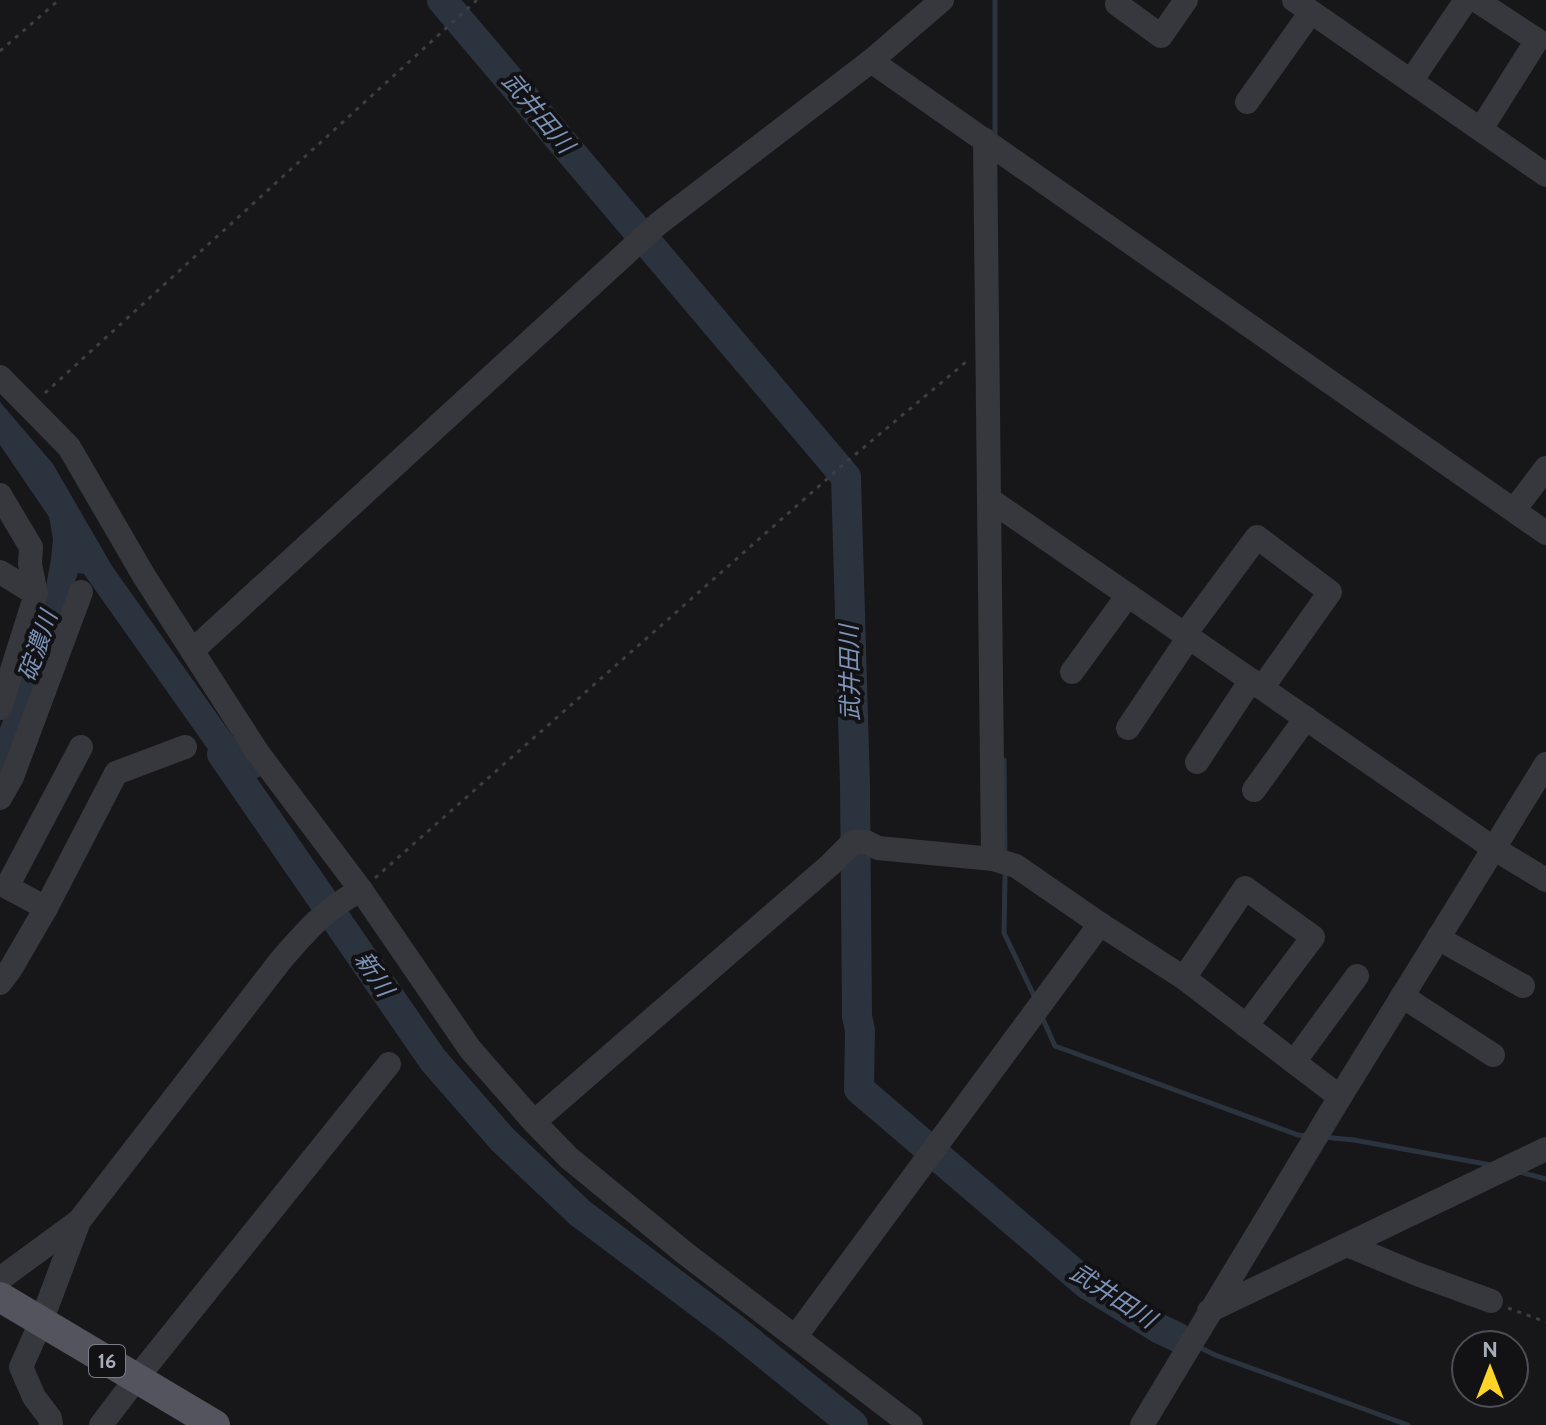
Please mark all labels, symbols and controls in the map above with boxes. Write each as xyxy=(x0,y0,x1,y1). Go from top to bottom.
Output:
water label: 武井田川 xyxy=(496,67,582,161)
water label: 碇濃川 xyxy=(12,604,64,685)
water label: 武井田川 xyxy=(834,622,865,721)
water label: 新川 xyxy=(349,946,402,1004)
water label: 武井田川 xyxy=(1065,1257,1164,1336)
north arrow xyxy=(1450,1329,1530,1409)
text: N xyxy=(1482,1336,1498,1363)
road number: 16 xyxy=(89,1345,125,1377)

